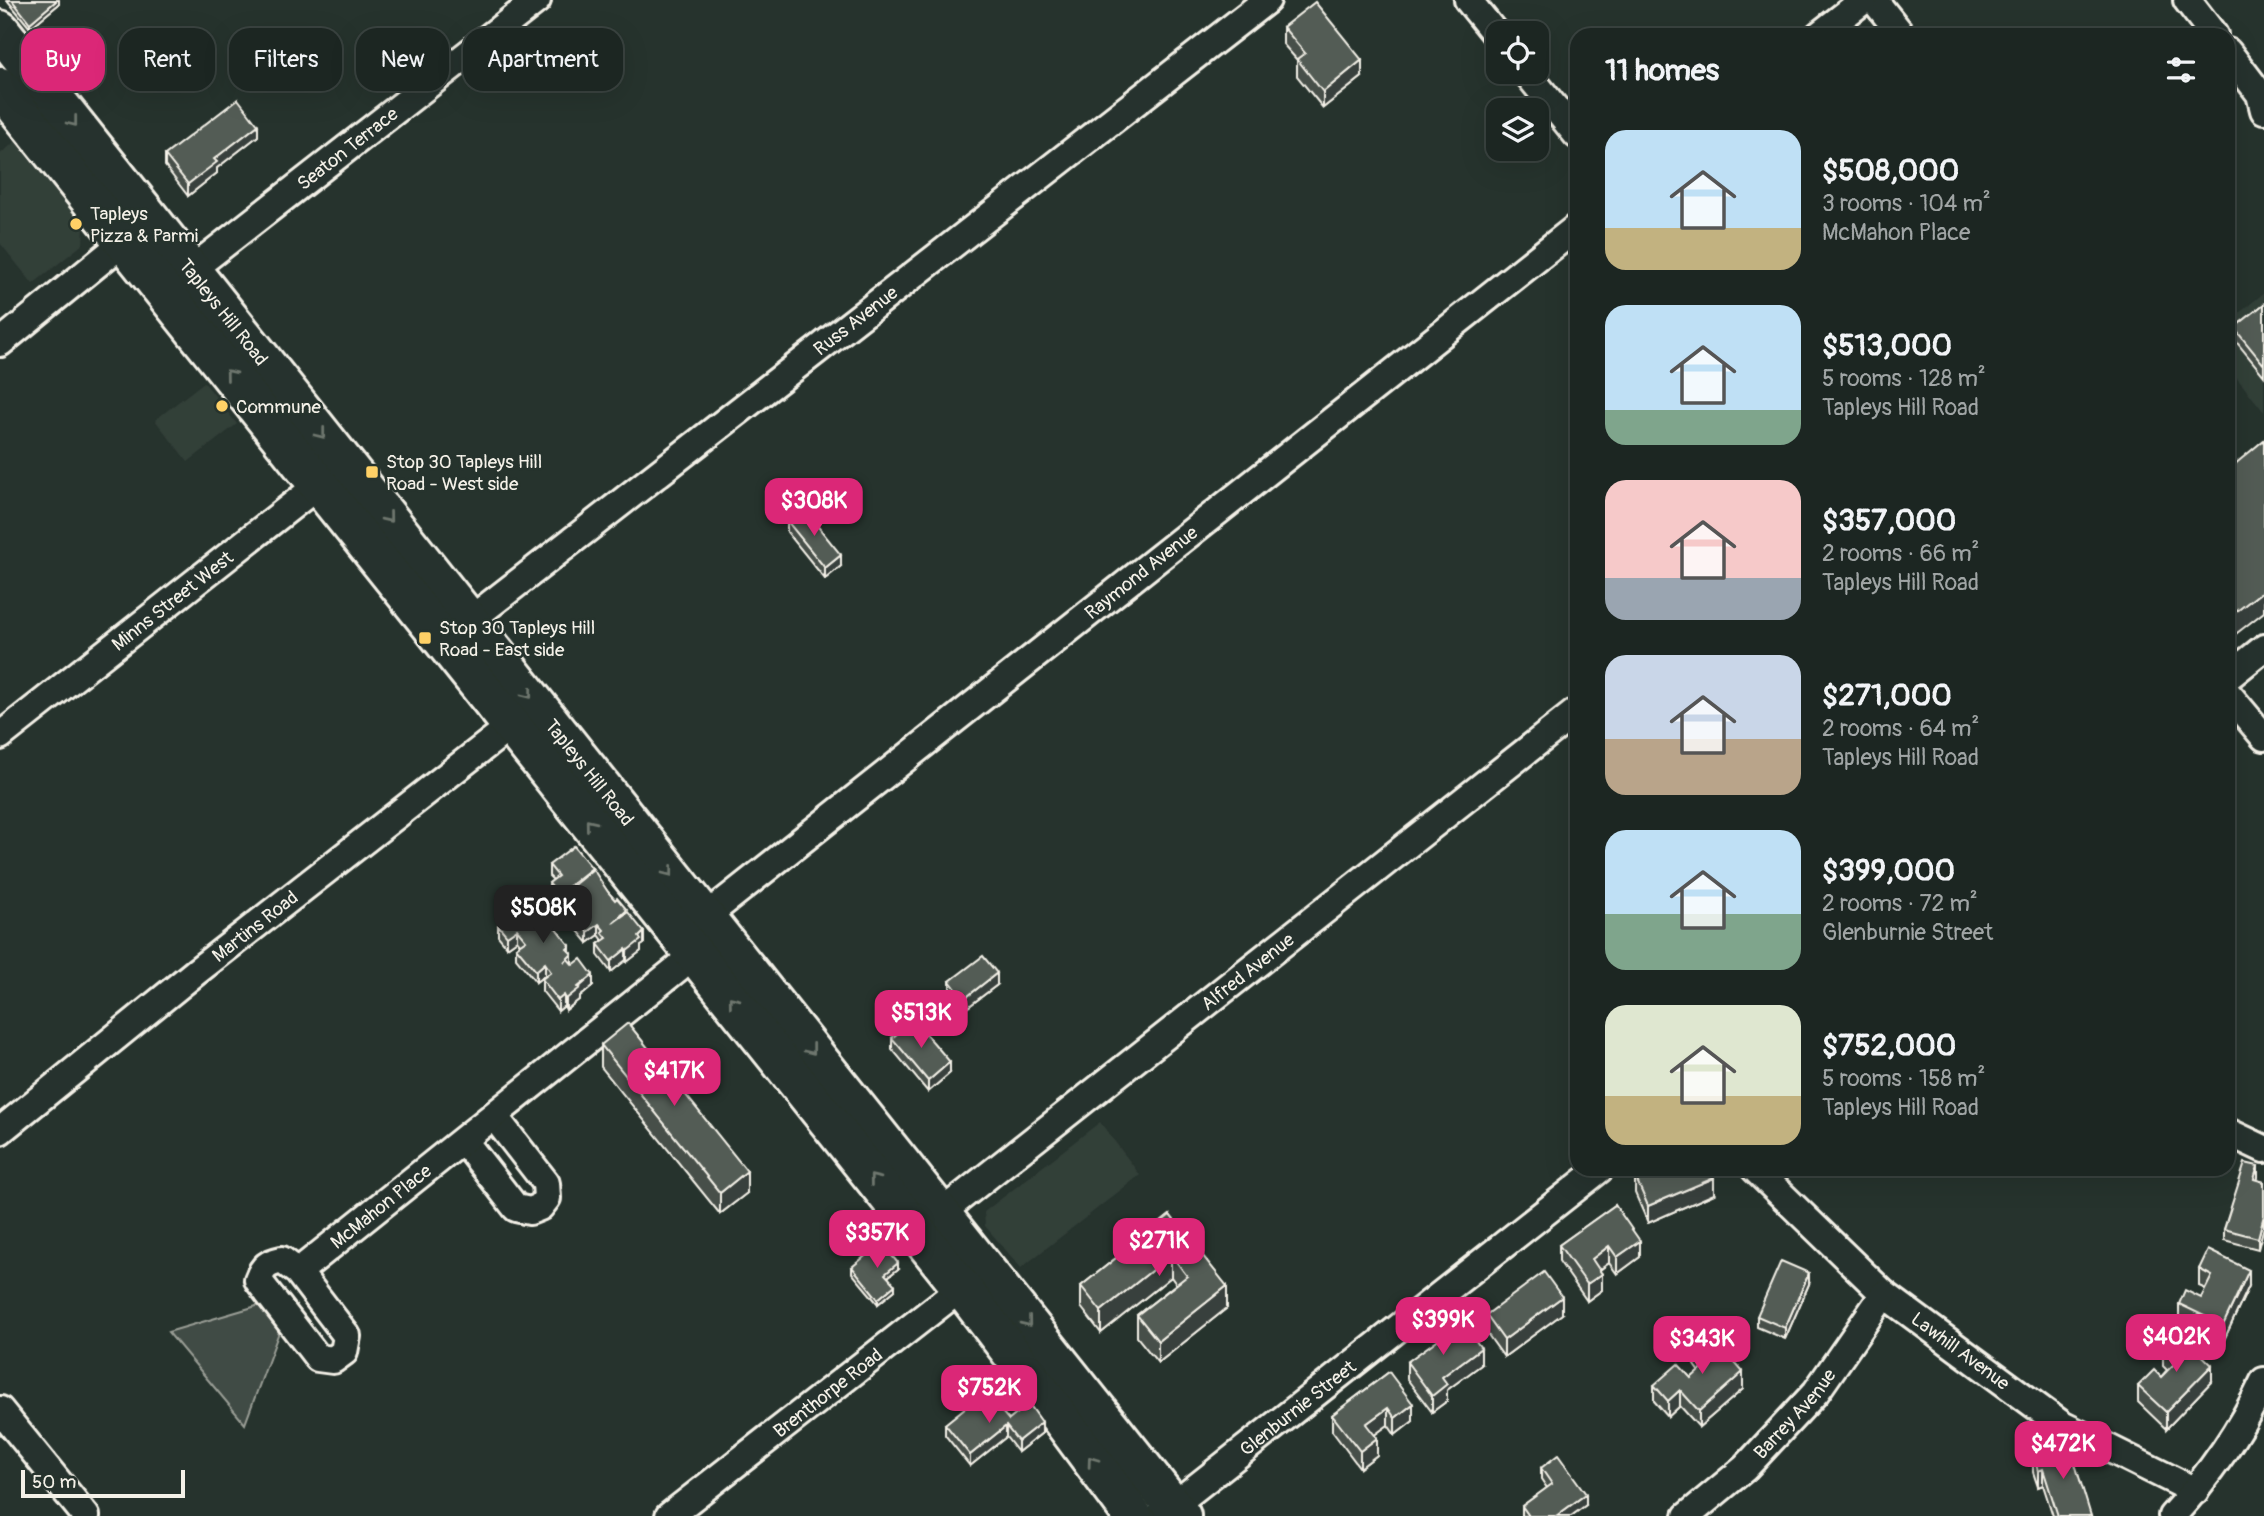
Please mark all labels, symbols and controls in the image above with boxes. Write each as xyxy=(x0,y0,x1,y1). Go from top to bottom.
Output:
map controls xyxy=(1486,21,1549,161)
button: locate xyxy=(1486,21,1549,84)
chip: Buy xyxy=(21,28,105,91)
chip: Rent xyxy=(119,28,215,91)
chip: Filters xyxy=(229,28,342,91)
chip: New xyxy=(356,28,449,91)
chip: Apartment xyxy=(463,28,623,91)
icon: filters xyxy=(2162,51,2200,89)
text: 11 homes xyxy=(1605,52,1719,89)
button: layers xyxy=(1486,98,1549,161)
street label: Seaton Terrace xyxy=(292,102,403,196)
one-way arrow xyxy=(65,113,77,126)
text: $508,000 xyxy=(1822,152,1959,189)
icon: home xyxy=(1661,158,1745,242)
text: 3 rooms · 104 m² xyxy=(1822,189,1991,218)
place label: Tapleys Pizza & Parmi xyxy=(90,202,198,248)
marker: Tapleys Pizza & Parmi xyxy=(68,216,84,232)
text: McMahon Place xyxy=(1822,218,1970,247)
street label: Tapleys Hill Road xyxy=(173,254,273,371)
street label: Russ Avenue xyxy=(809,280,903,361)
text: $513,000 xyxy=(1822,327,1952,364)
icon: home xyxy=(1661,333,1745,417)
text: 5 rooms · 128 m² xyxy=(1822,364,1986,393)
one-way arrow xyxy=(226,369,238,382)
text: Tapleys Hill Road xyxy=(1822,393,1979,422)
place label: Commune xyxy=(236,395,321,419)
marker: Commune xyxy=(214,398,230,414)
one-way arrow xyxy=(313,426,325,439)
place label: Stop 30 Tapleys Hill Road - West side xyxy=(386,450,542,496)
marker: Stop 30 Tapleys Hill Road - West side xyxy=(364,464,380,480)
pin: $308K xyxy=(765,478,863,538)
text: $308K xyxy=(781,486,847,515)
text: $357,000 xyxy=(1822,502,1956,539)
icon: home xyxy=(1661,508,1745,592)
one-way arrow xyxy=(380,510,392,523)
street label: Raymond Avenue xyxy=(1080,520,1203,625)
text: 2 rooms · 66 m² xyxy=(1822,539,1979,568)
street label: Minns Street West xyxy=(107,546,238,656)
text: Tapleys Hill Road xyxy=(1822,568,1979,597)
place label: Stop 30 Tapleys Hill Road - East side xyxy=(439,616,595,662)
marker: Stop 30 Tapleys Hill Road - East side xyxy=(417,630,433,646)
text: $271,000 xyxy=(1822,677,1952,714)
icon: home xyxy=(1661,683,1745,767)
one-way arrow xyxy=(519,686,532,698)
street label: Tapleys Hill Road xyxy=(539,714,639,831)
text: 2 rooms · 64 m² xyxy=(1822,714,1979,743)
text: Tapleys Hill Road xyxy=(1822,743,1979,772)
one-way arrow xyxy=(585,820,598,832)
text: $399,000 xyxy=(1822,852,1955,889)
icon: home xyxy=(1661,858,1745,942)
one-way arrow xyxy=(661,864,673,877)
street label: Martins Road xyxy=(208,886,303,968)
pin: $508K xyxy=(494,886,592,945)
text: 2 rooms · 72 m² xyxy=(1822,889,1978,918)
text: $508K xyxy=(510,893,576,922)
text: Glenburnie Street xyxy=(1822,918,1993,947)
street label: Alfred Avenue xyxy=(1196,927,1300,1016)
pin: $513K xyxy=(872,990,970,1050)
one-way arrow xyxy=(728,997,741,1009)
text: $513K xyxy=(891,998,951,1027)
text: $752,000 xyxy=(1822,1027,1956,1064)
icon: home xyxy=(1661,1033,1745,1117)
one-way arrow xyxy=(802,1043,815,1055)
pin: $417K xyxy=(625,1048,723,1108)
text: $417K xyxy=(644,1056,704,1085)
text: 5 rooms · 158 m² xyxy=(1822,1064,1985,1093)
text: Tapleys Hill Road xyxy=(1822,1093,1979,1122)
street label: McMahon Place xyxy=(326,1159,437,1254)
one-way arrow xyxy=(870,1174,883,1187)
pin: $357K xyxy=(828,1210,926,1270)
text: $357K xyxy=(845,1218,909,1247)
pin: $271K xyxy=(1110,1218,1208,1278)
text: $271K xyxy=(1129,1226,1189,1255)
pin: $399K xyxy=(1394,1298,1492,1357)
text: $399K xyxy=(1412,1305,1474,1334)
street label: Lawhill Avenue xyxy=(1906,1307,2015,1396)
pin: $402K xyxy=(2127,1314,2225,1374)
one-way arrow xyxy=(1019,1315,1032,1327)
pin: $343K xyxy=(1653,1316,1751,1376)
text: $402K xyxy=(2142,1322,2210,1351)
text: $343K xyxy=(1669,1324,1735,1353)
street label: Brenthorpe Road xyxy=(769,1343,888,1443)
street label: Glenburnie Street xyxy=(1235,1355,1361,1462)
street label: Barrey Avenue xyxy=(1749,1364,1842,1464)
pin: $752K xyxy=(940,1366,1038,1425)
text: $752K xyxy=(957,1373,1021,1402)
pin: $472K xyxy=(2014,1422,2112,1481)
text: $472K xyxy=(2031,1429,2095,1458)
one-way arrow xyxy=(1088,1456,1100,1469)
scale bar xyxy=(21,1467,186,1499)
text: 50 m xyxy=(32,1470,76,1494)

